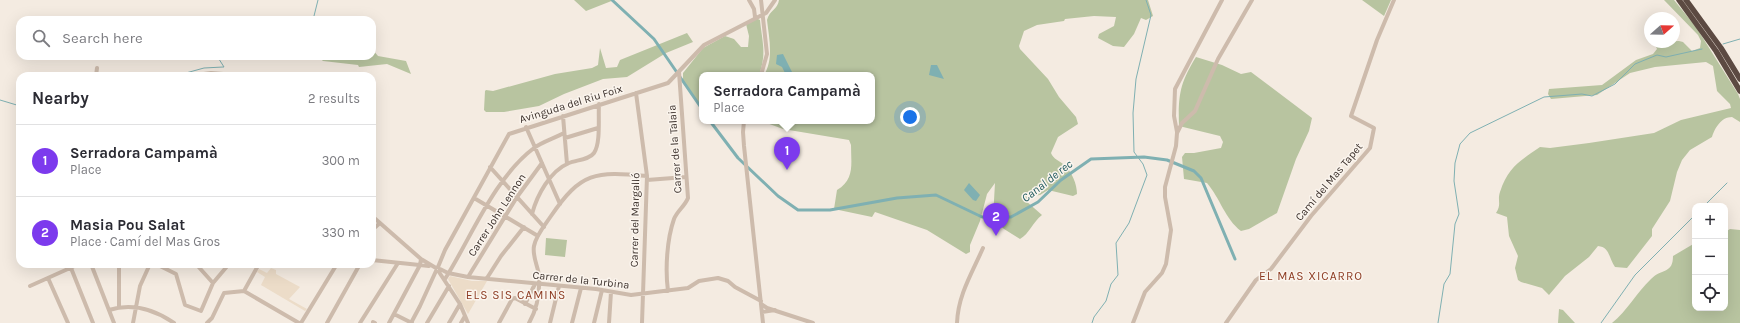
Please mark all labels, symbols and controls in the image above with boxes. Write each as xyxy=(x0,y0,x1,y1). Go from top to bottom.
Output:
north arrow xyxy=(1644,12,1680,48)
search box xyxy=(16,16,376,60)
icon: search xyxy=(30,27,52,49)
text: Search here xyxy=(62,29,143,47)
popup xyxy=(699,72,875,124)
street label: Avinguda del Riu Foix xyxy=(518,82,624,126)
text: Serradora Campamà xyxy=(713,82,861,100)
text: Nearby xyxy=(32,88,89,108)
text: 2 results xyxy=(308,91,360,106)
text: Place xyxy=(713,100,745,115)
street label: Carrer de la Talaia xyxy=(665,104,685,194)
your location xyxy=(900,107,920,127)
pin: 1 xyxy=(774,137,800,170)
street label: Camí del Mas Tapet xyxy=(1293,141,1365,223)
text: Serradora Campamà xyxy=(70,144,218,162)
text: 1 xyxy=(43,153,47,168)
text: 300 m xyxy=(322,153,360,168)
water label: Canal de rec xyxy=(1019,157,1076,205)
text: Place xyxy=(70,162,101,177)
street label: Carrer John Lennon xyxy=(465,171,529,259)
street label: Carrer del Margalló xyxy=(628,173,642,267)
pin: 2 xyxy=(983,203,1009,236)
map controls xyxy=(1692,203,1728,311)
button: + xyxy=(1692,203,1728,239)
text: Masia Pou Salat xyxy=(70,216,185,234)
text: 2 xyxy=(41,225,49,240)
text: 330 m xyxy=(322,225,360,240)
text: Place · Camí del Mas Gros xyxy=(70,234,220,249)
button: − xyxy=(1692,239,1728,275)
street label: Carrer de la Turbina xyxy=(532,268,630,292)
district label: EL MAS XICARRO xyxy=(1259,269,1363,283)
button: locate xyxy=(1692,275,1728,311)
district label: ELS SIS CAMINS xyxy=(466,288,566,302)

